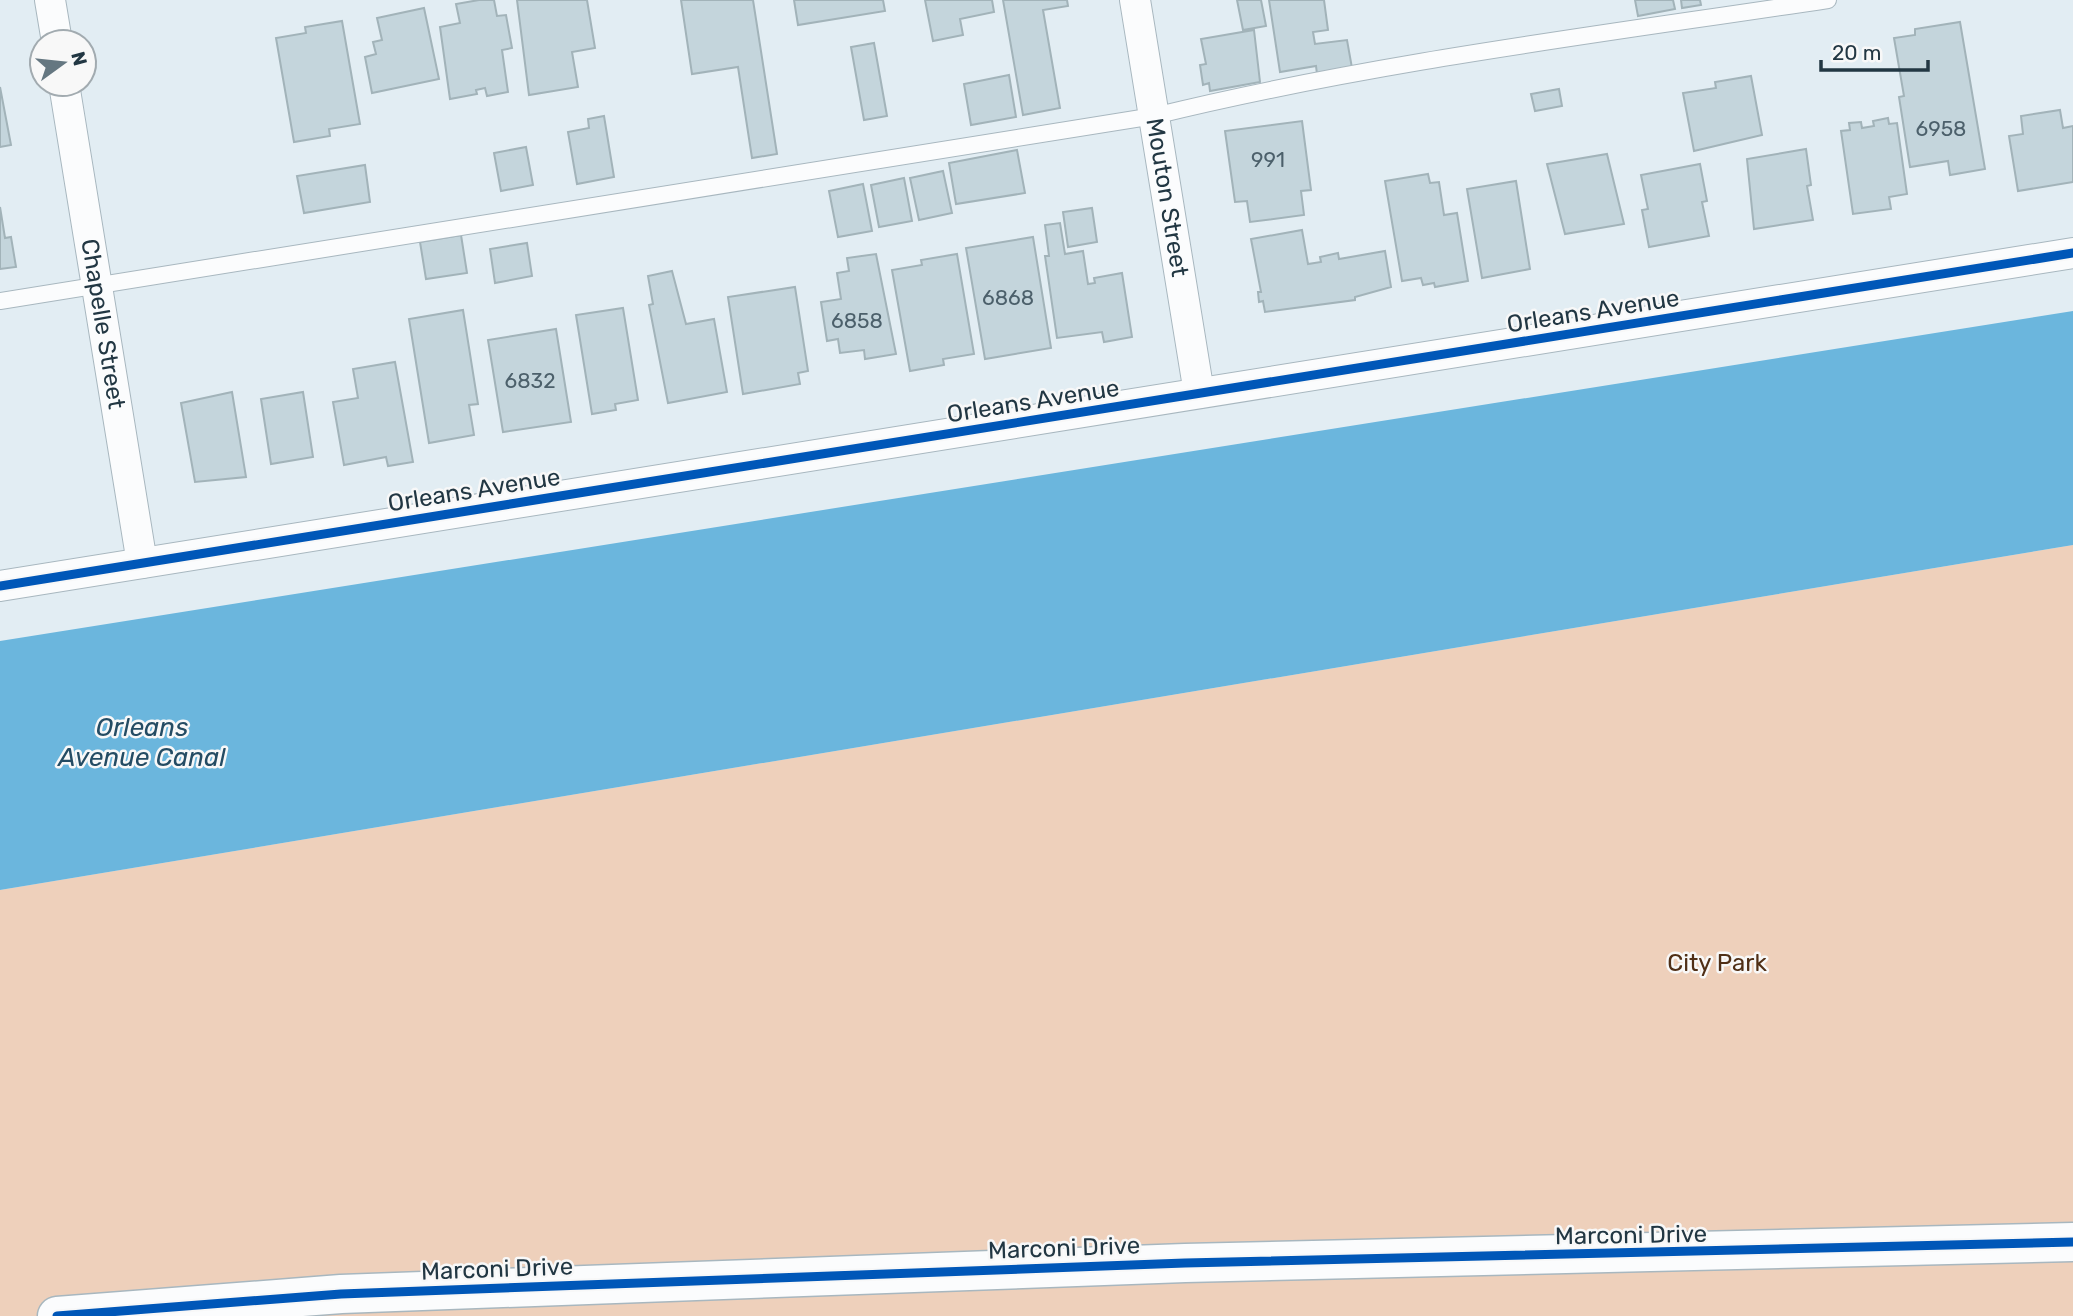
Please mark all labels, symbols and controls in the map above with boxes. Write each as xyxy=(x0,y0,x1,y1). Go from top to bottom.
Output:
north arrow xyxy=(28,28,98,98)
scale bar xyxy=(1821,28,1928,72)
text: 20 m xyxy=(1832,40,1881,65)
text: N xyxy=(66,49,92,68)
street label: Mouton Street xyxy=(1140,116,1194,279)
house number: 6958 xyxy=(1916,116,1966,141)
house number: 991 xyxy=(1251,147,1285,172)
street label: Chapelle Street xyxy=(75,237,131,411)
street label: Orleans Avenue xyxy=(1505,284,1681,338)
house number: 6868 xyxy=(982,285,1034,310)
house number: 6858 xyxy=(831,308,883,333)
house number: 6832 xyxy=(505,368,555,393)
street label: Orleans Avenue xyxy=(945,374,1121,428)
street label: Orleans Avenue xyxy=(386,463,562,517)
water label: Orleans Avenue Canal xyxy=(56,712,226,773)
park label: City Park xyxy=(1667,949,1767,977)
street label: Marconi Drive xyxy=(1555,1220,1707,1250)
street label: Marconi Drive xyxy=(987,1231,1141,1265)
street label: Marconi Drive xyxy=(420,1252,574,1286)

